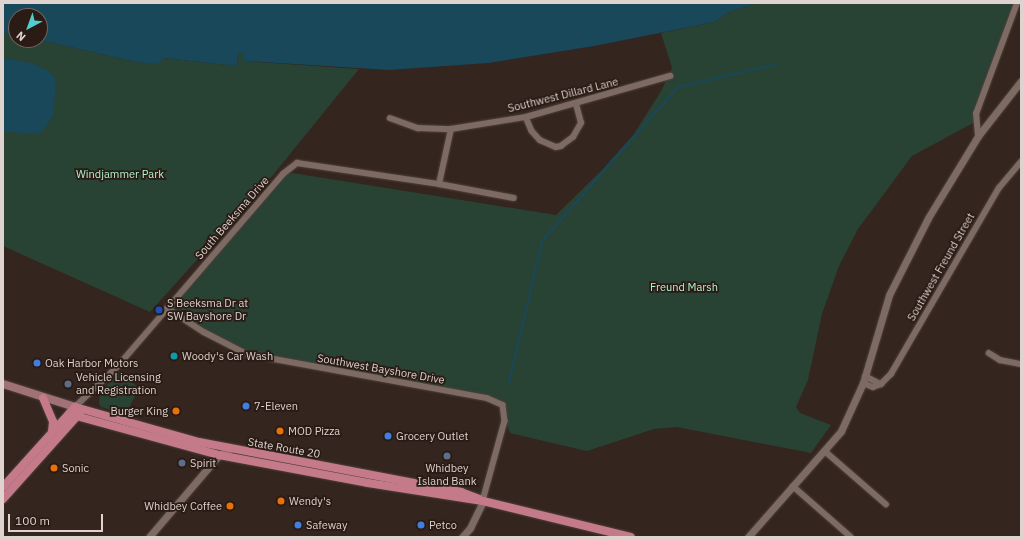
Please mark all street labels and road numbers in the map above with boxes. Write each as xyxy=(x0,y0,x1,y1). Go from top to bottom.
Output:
street label: Southwest Dillard Lane xyxy=(506,75,620,115)
street label: South Beeksma Drive xyxy=(192,174,272,262)
street label: Southwest Freund Street xyxy=(905,211,977,323)
street label: Southwest Bayshore Drive xyxy=(316,351,446,387)
street label: State Route 20 xyxy=(247,435,321,461)

